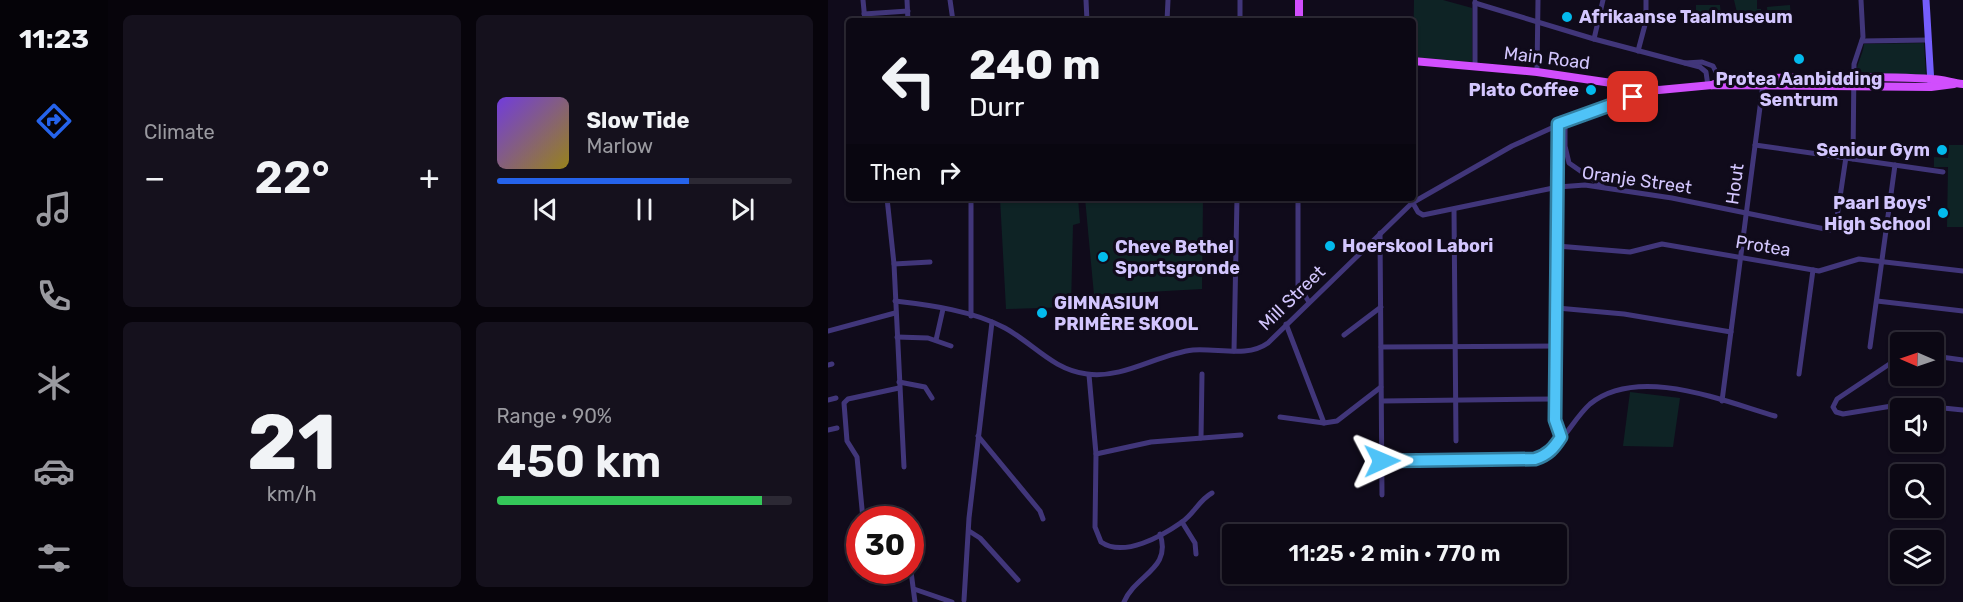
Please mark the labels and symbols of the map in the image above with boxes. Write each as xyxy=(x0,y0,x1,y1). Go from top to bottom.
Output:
place label: Afrikaanse Taalmuseum xyxy=(1579,6,1793,28)
marker: Afrikaanse Taalmuseum xyxy=(1560,10,1574,24)
street label: Main Road xyxy=(1503,42,1591,74)
marker: Protea Aanbidding Sentrum xyxy=(1792,52,1806,66)
place label: Protea Aanbidding Sentrum xyxy=(1716,68,1882,111)
pin xyxy=(1607,71,1658,122)
place label: Plato Coffee xyxy=(1469,79,1579,101)
marker: Plato Coffee xyxy=(1584,83,1598,97)
place label: Seniour Gym xyxy=(1816,139,1930,161)
marker: Seniour Gym xyxy=(1935,143,1949,157)
street label: Oranje Street xyxy=(1581,161,1693,199)
street label: Hout xyxy=(1721,162,1749,206)
place label: Paarl Boys' High School xyxy=(1824,192,1931,235)
marker: Paarl Boys' High School xyxy=(1936,206,1950,220)
street label: Protea xyxy=(1734,231,1792,261)
place label: Hoerskool Labori xyxy=(1342,235,1493,257)
place label: Cheve Bethel Sportsgronde xyxy=(1115,236,1240,279)
marker: Hoerskool Labori xyxy=(1323,239,1337,253)
marker: Cheve Bethel Sportsgronde xyxy=(1096,250,1110,264)
street label: Mill Street xyxy=(1254,261,1330,335)
place label: GIMNASIUM PRIMÊRE SKOOL xyxy=(1054,292,1198,335)
marker: GIMNASIUM PRIMÊRE SKOOL xyxy=(1035,306,1049,320)
north arrow xyxy=(1890,332,1944,386)
position arrow xyxy=(1350,429,1414,493)
speed limit sign: 30 xyxy=(846,506,924,584)

